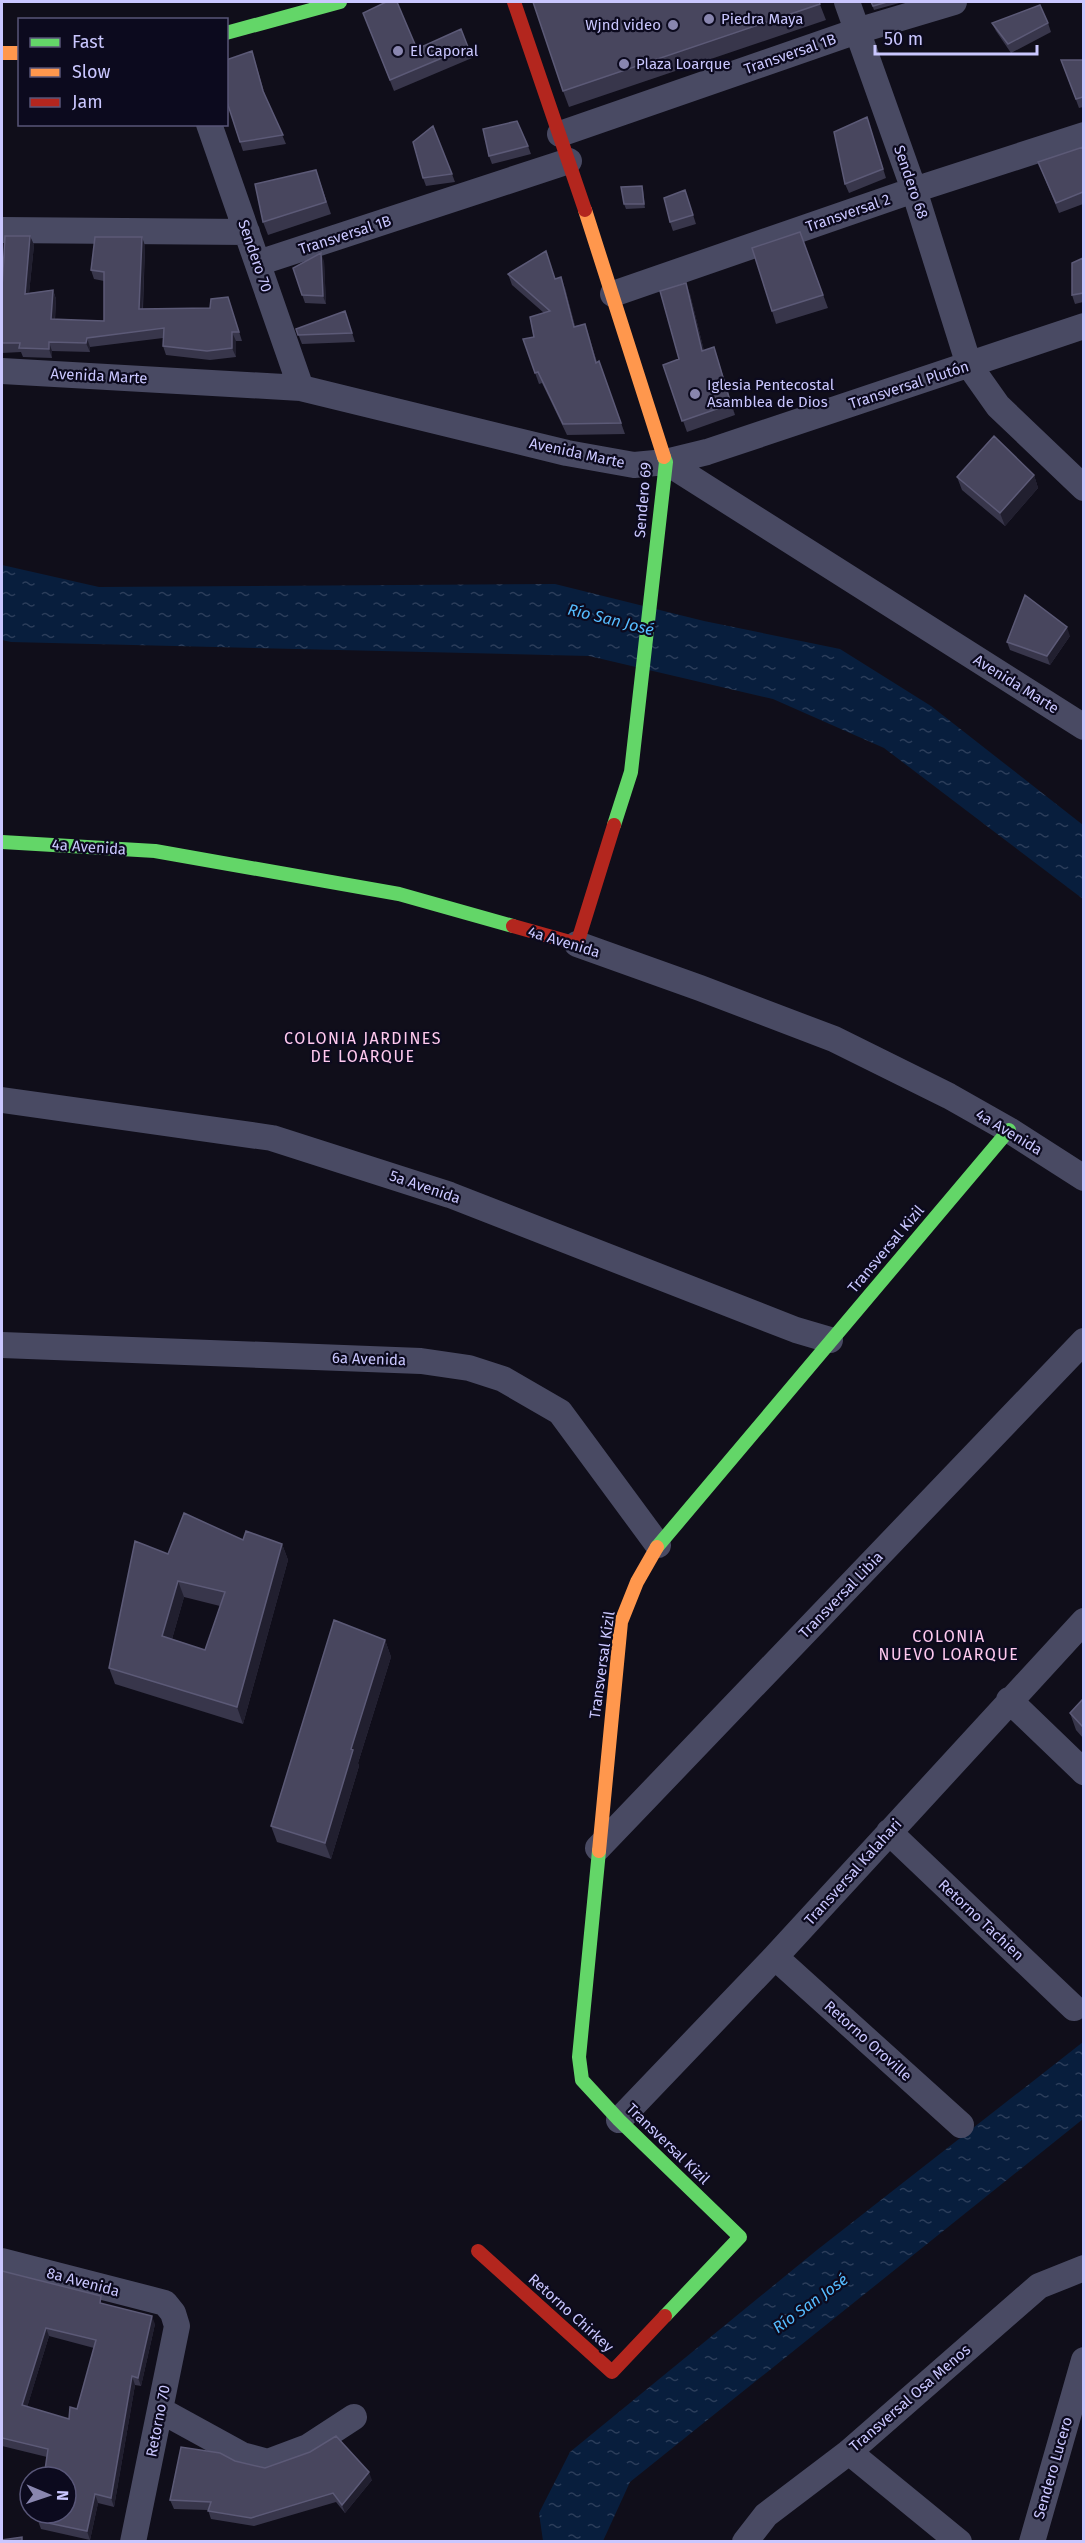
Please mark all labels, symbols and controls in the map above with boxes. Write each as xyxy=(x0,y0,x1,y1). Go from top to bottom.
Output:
place label: Piedra Maya xyxy=(721,10,803,28)
marker: Piedra Maya xyxy=(702,12,716,26)
place label: Wjnd video xyxy=(585,16,661,34)
legend xyxy=(18,18,228,126)
marker: Wjnd video xyxy=(666,18,680,32)
scale bar xyxy=(875,18,1037,56)
text: 50 m xyxy=(884,28,923,50)
street label: Transversal 1B xyxy=(742,30,838,78)
text: Fast xyxy=(72,31,105,53)
place label: El Caporal xyxy=(410,42,479,60)
marker: El Caporal xyxy=(391,44,405,58)
place label: Plaza Loarque xyxy=(636,55,731,73)
marker: Plaza Loarque xyxy=(617,57,631,71)
text: Slow xyxy=(72,61,111,83)
text: Jam xyxy=(72,91,103,113)
street label: Sendero 68 xyxy=(890,143,932,221)
street label: Transversal 2 xyxy=(803,190,893,236)
street label: Transversal 1B xyxy=(296,212,394,258)
street label: Sendero 70 xyxy=(234,218,276,294)
street label: Transversal Plutón xyxy=(847,357,971,413)
street label: Avenida Marte xyxy=(50,364,148,388)
place label: Iglesia Pentecostal Asamblea de Dios xyxy=(707,376,835,411)
marker: Iglesia Pentecostal Asamblea de Dios xyxy=(688,387,702,401)
street label: Avenida Marte xyxy=(528,434,626,472)
street label: Sendero 69 xyxy=(631,461,655,539)
water label: Río San José xyxy=(566,600,656,639)
street label: Avenida Marte xyxy=(970,651,1062,717)
street label: 4a Avenida xyxy=(51,835,127,859)
street label: 4a Avenida xyxy=(526,923,602,961)
district label: COLONIA JARDINES DE LOARQUE xyxy=(284,1029,442,1066)
street label: 4a Avenida xyxy=(972,1105,1046,1159)
street label: 5a Avenida xyxy=(387,1166,463,1208)
street label: Transversal Kizil xyxy=(844,1201,928,1296)
street label: 6a Avenida xyxy=(332,1349,406,1369)
street label: Transversal Libia xyxy=(795,1548,887,1642)
street label: Transversal Kizil xyxy=(586,1609,619,1720)
district label: COLONIA NUEVO LOARQUE xyxy=(879,1627,1019,1664)
street label: Transversal Kalahari xyxy=(801,1815,905,1929)
street label: Retorno Tachien xyxy=(934,1876,1028,1964)
street label: Retorno Oroville xyxy=(821,1997,915,2085)
street label: Transversal Kizil xyxy=(623,2100,714,2189)
street label: 8a Avenida xyxy=(45,2264,121,2300)
street label: Retorno Chirkey xyxy=(525,2270,618,2356)
water label: Río San José xyxy=(769,2270,852,2337)
street label: Transversal Osa Menos xyxy=(846,2341,974,2455)
street label: Retorno 70 xyxy=(142,2383,174,2459)
street label: Sendero Lucero xyxy=(1030,2415,1076,2521)
north arrow xyxy=(18,2465,78,2525)
text: N xyxy=(53,2490,72,2501)

